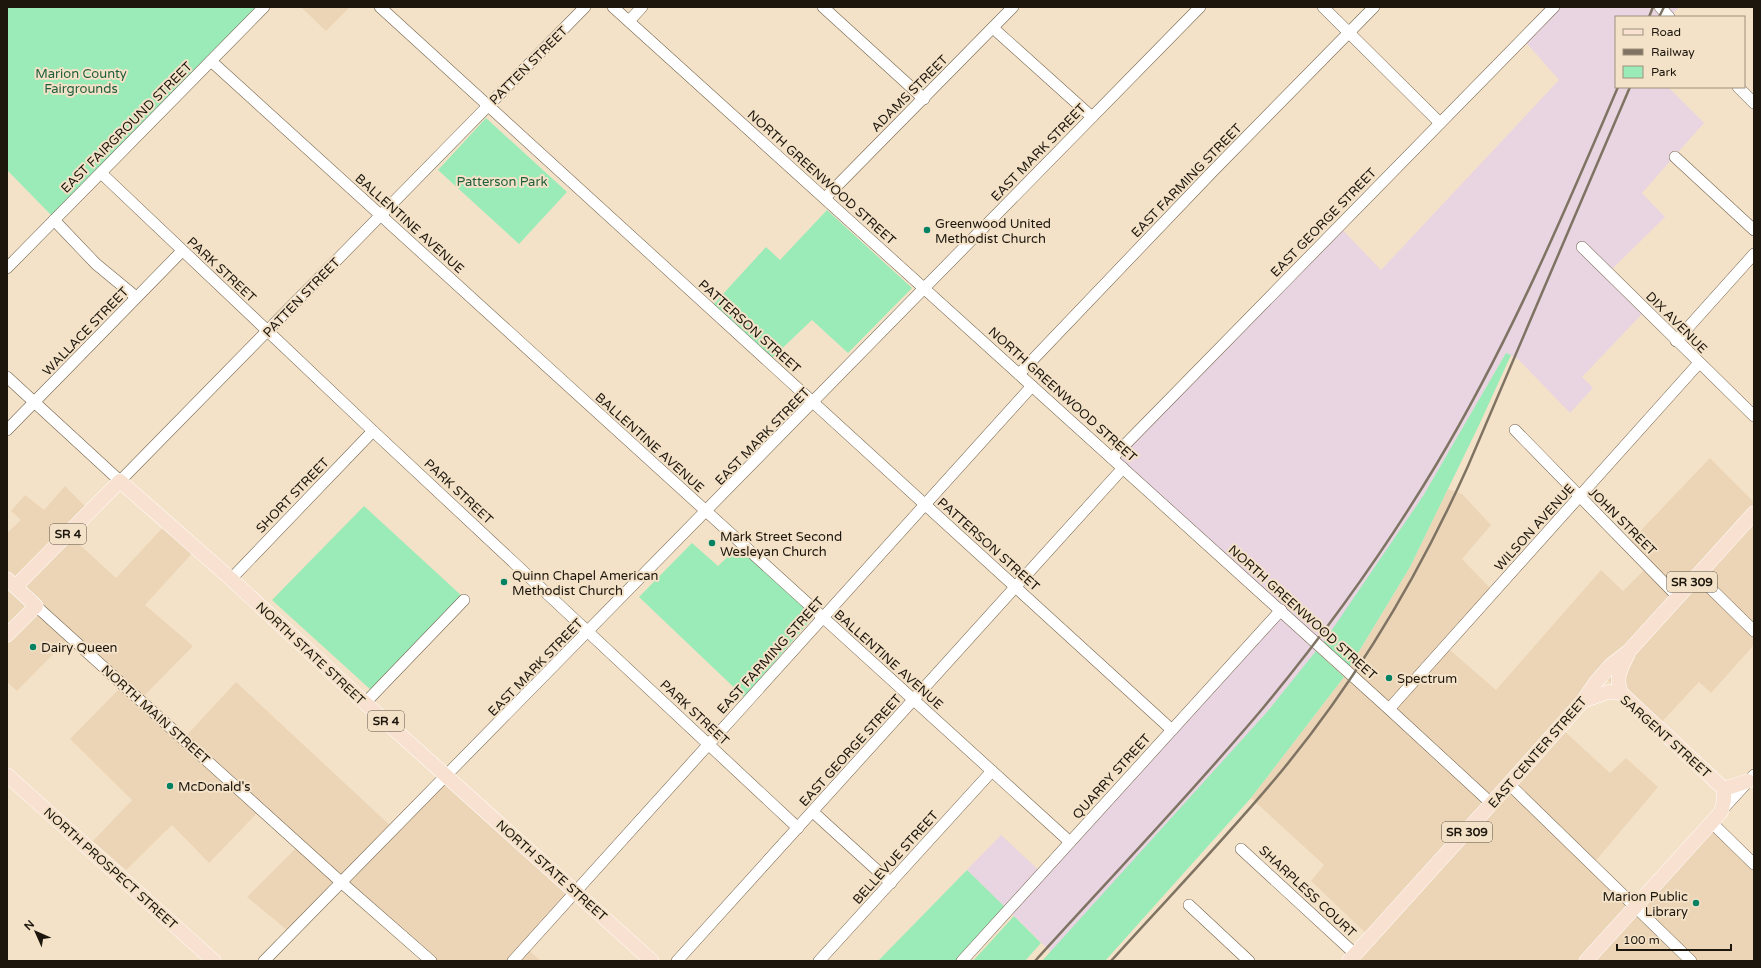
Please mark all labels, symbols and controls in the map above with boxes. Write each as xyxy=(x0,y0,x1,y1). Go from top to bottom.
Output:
legend xyxy=(1615,16,1745,88)
street label: PATTEN STREET xyxy=(486,23,571,108)
text: Road xyxy=(1651,25,1681,39)
text: Railway xyxy=(1651,45,1695,59)
street label: ADAMS STREET xyxy=(868,52,952,135)
street label: EAST FAIRGROUND STREET xyxy=(58,59,196,197)
text: Park xyxy=(1651,65,1677,79)
park label: Marion County Fairgrounds xyxy=(35,66,127,97)
street label: EAST MARK STREET xyxy=(988,100,1090,205)
street label: NORTH GREENWOOD STREET xyxy=(744,107,899,249)
street label: EAST FARMING STREET xyxy=(1128,120,1245,241)
street label: EAST GEORGE STREET xyxy=(1267,165,1380,281)
street label: BALLENTINE AVENUE xyxy=(352,171,467,277)
park label: Patterson Park xyxy=(457,174,547,190)
place label: Greenwood United Methodist Church xyxy=(935,216,1051,247)
marker: Greenwood United Methodist Church xyxy=(922,225,932,235)
street label: PARK STREET xyxy=(184,234,259,306)
street label: PATTEN STREET xyxy=(260,255,344,341)
street label: PATTERSON STREET xyxy=(695,277,804,377)
street label: WALLACE STREET xyxy=(39,284,132,379)
street label: DIX AVENUE xyxy=(1642,289,1710,357)
street label: NORTH GREENWOOD STREET xyxy=(985,324,1140,466)
street label: EAST MARK STREET xyxy=(712,384,814,489)
street label: BALLENTINE AVENUE xyxy=(592,390,707,496)
street label: SHORT STREET xyxy=(253,455,333,537)
street label: PARK STREET xyxy=(421,456,496,528)
street label: WILSON AVENUE xyxy=(1491,481,1578,575)
street label: JOHN STREET xyxy=(1585,484,1660,559)
street label: PATTERSON STREET xyxy=(934,495,1043,595)
road number: SR 4 xyxy=(50,524,86,544)
place label: Mark Street Second Wesleyan Church xyxy=(720,529,842,560)
marker: Mark Street Second Wesleyan Church xyxy=(707,538,717,548)
street label: NORTH GREENWOOD STREET xyxy=(1225,542,1380,684)
place label: Quinn Chapel American Methodist Church xyxy=(512,568,659,599)
road number: SR 309 xyxy=(1667,572,1717,592)
marker: Quinn Chapel American Methodist Church xyxy=(499,577,509,587)
street label: EAST FARMING STREET xyxy=(714,594,828,718)
street label: NORTH STATE STREET xyxy=(252,599,368,709)
street label: BALLENTINE AVENUE xyxy=(831,607,946,713)
street label: EAST MARK STREET xyxy=(485,615,587,720)
place label: Dairy Queen xyxy=(41,640,118,656)
marker: Dairy Queen xyxy=(28,642,38,652)
street label: NORTH MAIN STREET xyxy=(98,662,213,768)
place label: Spectrum xyxy=(1397,671,1457,687)
marker: Spectrum xyxy=(1384,673,1394,683)
street label: PARK STREET xyxy=(657,677,732,749)
street label: EAST GEORGE STREET xyxy=(796,691,905,810)
street label: SARGENT STREET xyxy=(1617,692,1714,782)
street label: EAST CENTER STREET xyxy=(1485,694,1591,812)
road number: SR 4 xyxy=(368,711,404,731)
street label: QUARRY STREET xyxy=(1069,731,1154,823)
place label: McDonald's xyxy=(178,779,251,795)
marker: McDonald's xyxy=(165,781,175,791)
street label: NORTH PROSPECT STREET xyxy=(40,804,181,933)
street label: BELLEVUE STREET xyxy=(850,808,942,908)
street label: NORTH STATE STREET xyxy=(493,817,610,925)
road number: SR 309 xyxy=(1442,822,1492,842)
street label: SHARPLESS COURT xyxy=(1255,843,1359,941)
place label: Marion Public Library xyxy=(1603,889,1688,920)
marker: Marion Public Library xyxy=(1691,898,1701,908)
north arrow xyxy=(16,912,56,952)
text: N xyxy=(22,918,37,933)
scale bar xyxy=(1617,926,1731,952)
text: 100 m xyxy=(1623,933,1660,947)

